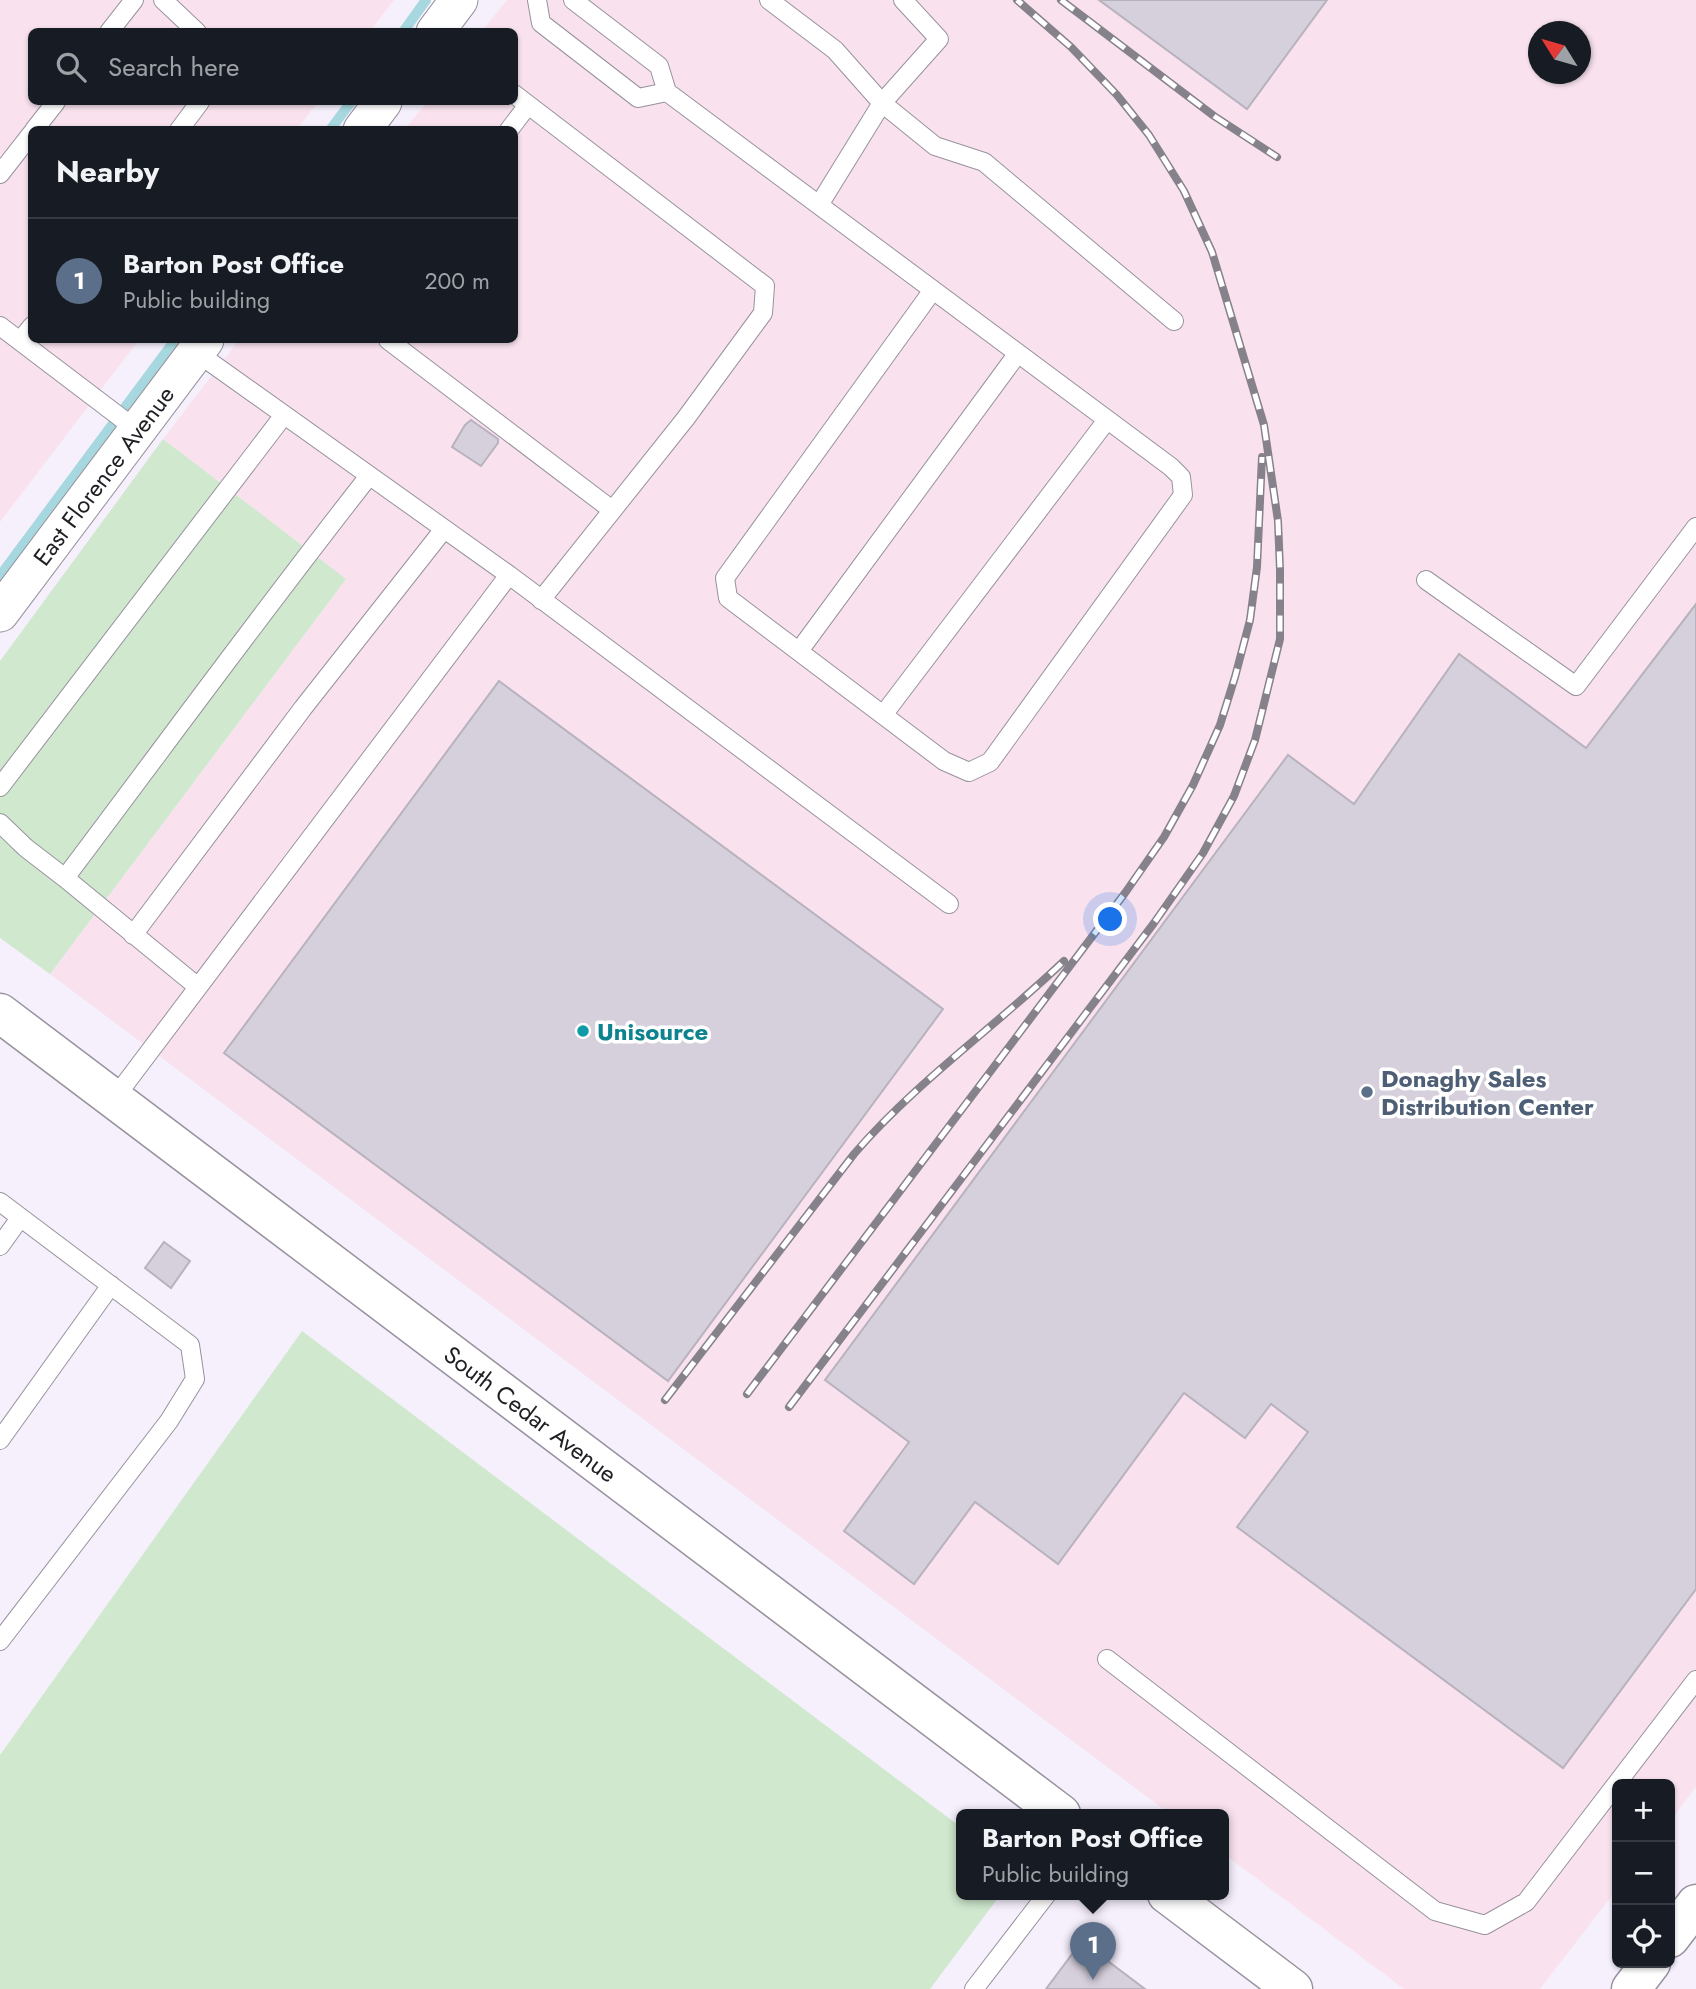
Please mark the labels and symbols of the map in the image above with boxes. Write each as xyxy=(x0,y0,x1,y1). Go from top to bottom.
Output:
north arrow xyxy=(1528,21,1591,84)
street label: East Florence Avenue xyxy=(24,378,182,573)
your location xyxy=(1093,902,1127,936)
place label: Unisource xyxy=(597,1014,708,1049)
marker: Unisource xyxy=(575,1023,591,1039)
place label: Donaghy Sales Distribution Center xyxy=(1381,1061,1594,1124)
marker: Donaghy Sales Distribution Center xyxy=(1359,1084,1375,1100)
street label: South Cedar Avenue xyxy=(437,1337,625,1491)
pin: 1 xyxy=(1070,1922,1116,1980)

